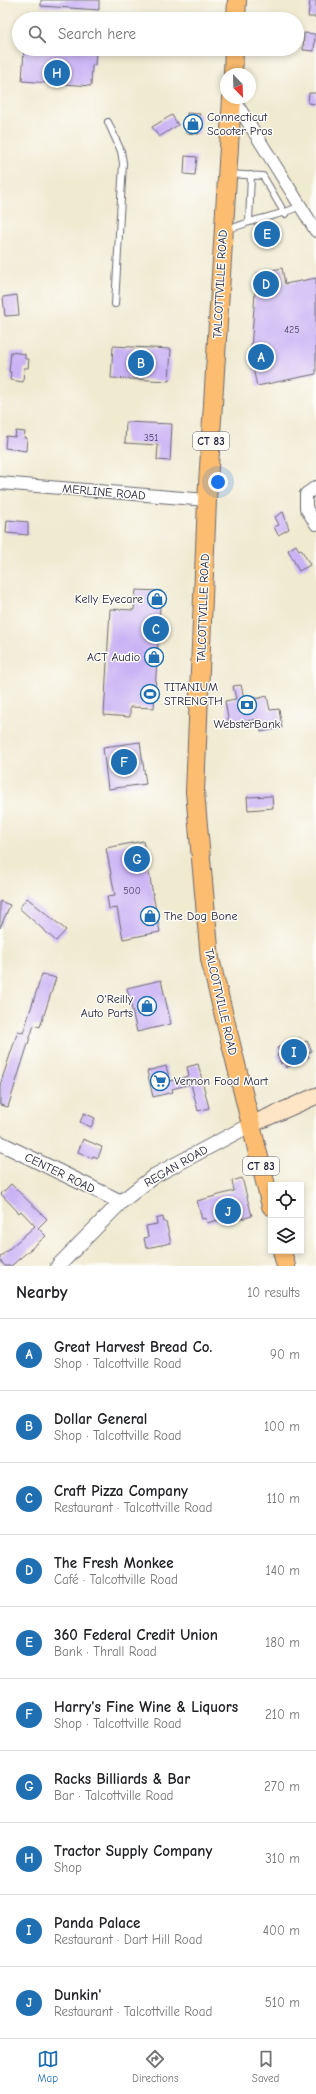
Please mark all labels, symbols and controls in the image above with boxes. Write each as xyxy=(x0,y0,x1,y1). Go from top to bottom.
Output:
search box xyxy=(12,12,304,56)
icon: search xyxy=(26,23,48,45)
text: Search here xyxy=(58,25,136,43)
pin: H xyxy=(44,58,70,88)
north arrow xyxy=(220,68,256,104)
place label: Connecticut Scooter Pros xyxy=(207,110,272,138)
shop icon: Connecticut Scooter Pros xyxy=(182,113,204,135)
pin: E xyxy=(254,219,280,249)
street label: TALCOTTVILLE ROAD xyxy=(210,229,230,339)
pin: D xyxy=(253,269,279,299)
house number: 425 xyxy=(284,324,300,336)
pin: A xyxy=(248,342,274,372)
pin: B xyxy=(128,348,154,378)
house number: 351 xyxy=(144,432,158,444)
road number: CT 83 xyxy=(193,432,229,450)
your location xyxy=(208,472,228,492)
street label: MERLINE ROAD xyxy=(62,481,146,503)
street label: TALCOTTVILLE ROAD xyxy=(194,553,212,663)
shop icon: Kelly Eyecare xyxy=(146,588,168,610)
place label: Kelly Eyecare xyxy=(75,592,143,606)
pin: C xyxy=(143,614,169,644)
shop icon: ACT Audio xyxy=(143,646,165,668)
place label: ACT Audio xyxy=(87,650,140,664)
place label: TITANIUM STRENGTH xyxy=(164,680,223,708)
sports icon: TITANIUM STRENGTH xyxy=(139,683,161,705)
bank icon: WebsterBank xyxy=(236,694,258,716)
place label: WebsterBank xyxy=(214,717,281,731)
pin: F xyxy=(111,747,137,777)
pin: G xyxy=(124,844,150,874)
house number: 500 xyxy=(123,885,141,897)
shop icon: The Dog Bone xyxy=(139,905,161,927)
place label: The Dog Bone xyxy=(164,909,237,923)
street label: TALCOTTVILLE ROAD xyxy=(202,947,240,1057)
place label: O'Reilly Auto Parts xyxy=(81,992,134,1020)
shop icon: O'Reilly Auto Parts xyxy=(136,995,158,1017)
pin: I xyxy=(281,1037,307,1067)
supermarket icon: Vernon Food Mart xyxy=(149,1070,171,1092)
place label: Vernon Food Mart xyxy=(174,1074,268,1088)
street label: REGAN ROAD xyxy=(142,1142,210,1190)
street label: CENTER ROAD xyxy=(23,1150,97,1196)
road number: CT 83 xyxy=(243,1157,279,1175)
map controls xyxy=(268,1182,304,1254)
button: locate xyxy=(268,1182,304,1218)
pin: J xyxy=(215,1196,241,1226)
button: layers xyxy=(268,1218,304,1254)
text: Nearby xyxy=(16,1283,67,1302)
text: 10 results xyxy=(247,1285,300,1300)
text: Great Harvest Bread Co. xyxy=(54,1338,212,1356)
text: A xyxy=(25,1347,33,1362)
text: 90 m xyxy=(270,1347,300,1362)
text: Shop · Talcottville Road xyxy=(54,1356,182,1371)
text: Dollar General xyxy=(54,1410,147,1428)
text: B xyxy=(25,1419,33,1434)
text: 100 m xyxy=(264,1419,300,1434)
text: Shop · Talcottville Road xyxy=(54,1428,182,1443)
text: Craft Pizza Company xyxy=(54,1482,188,1500)
text: C xyxy=(25,1491,33,1506)
text: 110 m xyxy=(267,1491,300,1506)
text: Restaurant · Talcottville Road xyxy=(54,1500,212,1515)
text: The Fresh Monkee xyxy=(54,1554,174,1572)
text: D xyxy=(25,1563,33,1578)
text: 140 m xyxy=(266,1563,300,1578)
text: Café · Talcottville Road xyxy=(54,1572,178,1587)
text: 360 Federal Credit Union xyxy=(54,1626,218,1644)
text: E xyxy=(25,1635,33,1650)
text: 180 m xyxy=(265,1635,300,1650)
text: Bank · Thrall Road xyxy=(54,1644,157,1659)
text: Harry's Fine Wine & Liquors xyxy=(54,1698,238,1716)
text: F xyxy=(25,1707,33,1722)
text: 210 m xyxy=(265,1707,300,1722)
text: Shop · Talcottville Road xyxy=(54,1716,182,1731)
text: Racks Billiards & Bar xyxy=(54,1770,190,1788)
text: G xyxy=(24,1779,34,1794)
text: 270 m xyxy=(264,1779,300,1794)
text: Bar · Talcottville Road xyxy=(54,1788,174,1803)
text: Tractor Supply Company xyxy=(54,1842,212,1860)
text: H xyxy=(24,1851,34,1866)
text: 310 m xyxy=(265,1851,300,1866)
text: Shop xyxy=(54,1860,82,1875)
text: Panda Palace xyxy=(54,1914,140,1932)
text: I xyxy=(26,1923,32,1938)
text: 400 m xyxy=(263,1923,300,1938)
text: Restaurant · Dart Hill Road xyxy=(54,1932,202,1947)
text: Dunkin' xyxy=(54,1986,101,2004)
text: J xyxy=(26,1995,32,2010)
text: 510 m xyxy=(265,1995,300,2010)
text: Restaurant · Talcottville Road xyxy=(54,2004,212,2019)
tab: Map xyxy=(37,2048,59,2085)
tab: Directions xyxy=(132,2048,179,2085)
tab: Saved xyxy=(252,2048,279,2085)

